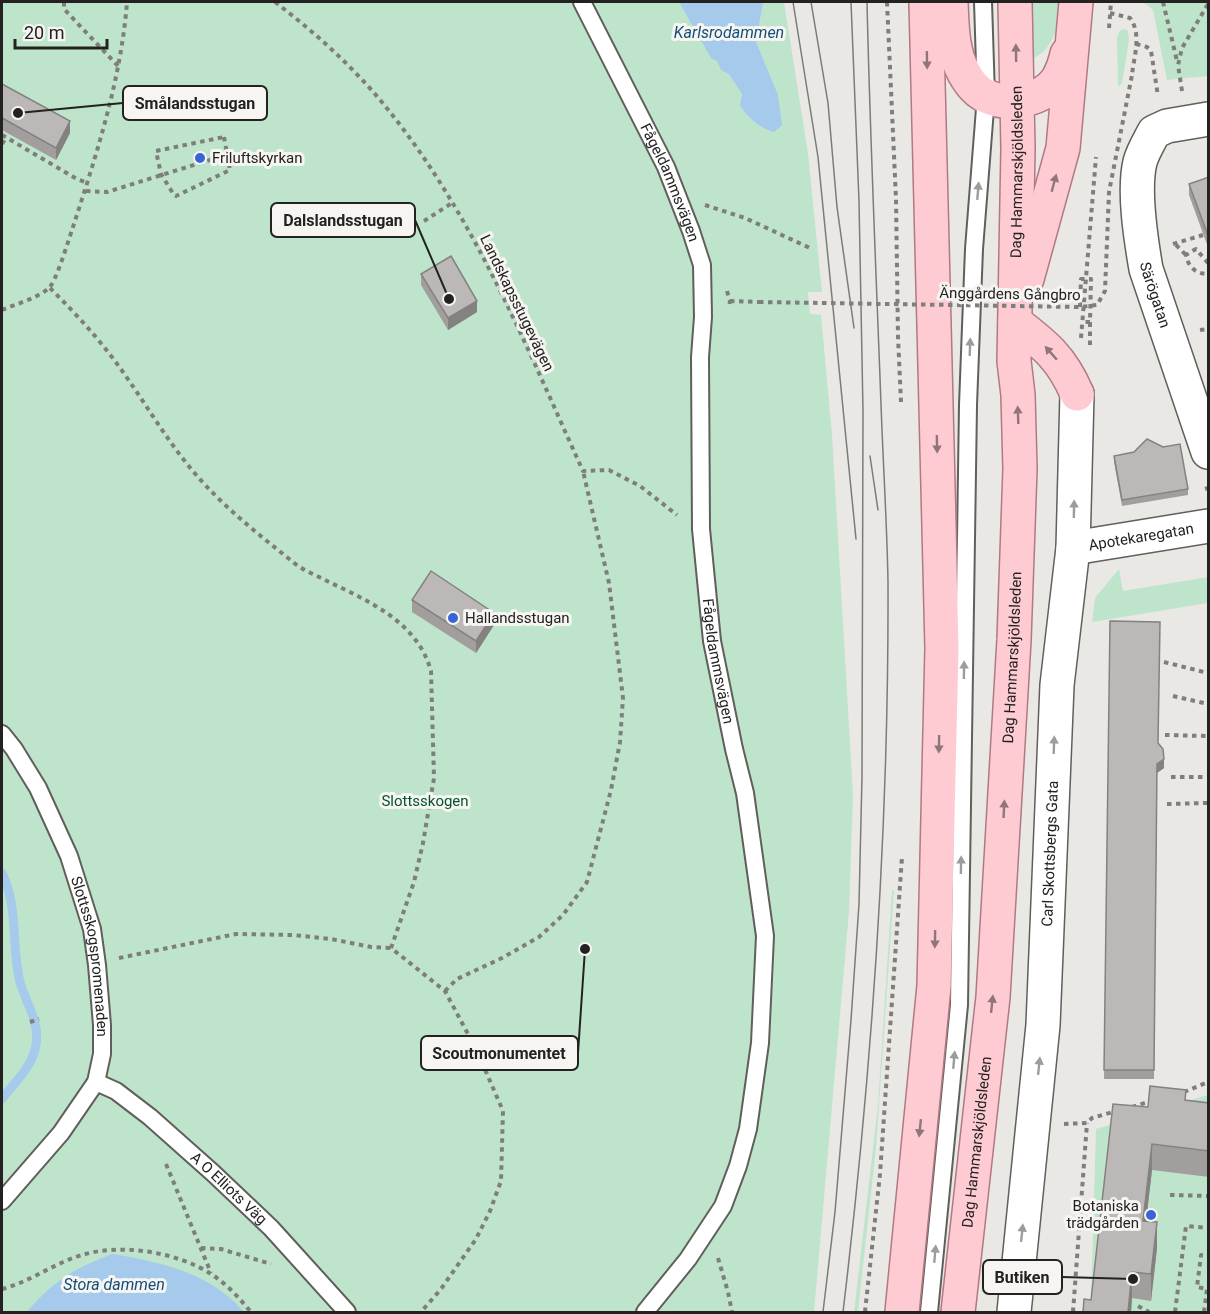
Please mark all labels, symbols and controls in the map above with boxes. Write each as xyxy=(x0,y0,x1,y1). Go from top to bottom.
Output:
scale bar xyxy=(15,12,106,50)
text: 20 m xyxy=(24,22,64,43)
water label: Karlsrodammen xyxy=(674,23,784,42)
one-way arrow xyxy=(1011,43,1021,62)
one-way arrow xyxy=(922,50,932,69)
callout: Smålandsstugan xyxy=(123,86,267,120)
street label: Dag Hammarskjöldsleden xyxy=(1007,86,1027,258)
text: Smålandsstugan xyxy=(135,94,255,113)
street label: Fågeldammsvägen xyxy=(636,120,703,244)
place label: Friluftskyrkan xyxy=(212,149,302,167)
marker: Friluftskyrkan xyxy=(193,151,207,165)
one-way arrow xyxy=(1049,174,1059,192)
one-way arrow xyxy=(973,181,983,200)
callout: Dalslandsstugan xyxy=(271,203,415,237)
text: Dalslandsstugan xyxy=(283,211,403,230)
street label: Landskapsstugevägen xyxy=(476,232,558,374)
street label: Särögatan xyxy=(1136,261,1174,330)
street label: Änggårdens Gångbro xyxy=(939,284,1081,304)
one-way arrow xyxy=(965,337,974,356)
one-way arrow xyxy=(1045,345,1058,361)
one-way arrow xyxy=(1013,406,1023,425)
one-way arrow xyxy=(932,435,942,454)
one-way arrow xyxy=(1070,500,1079,519)
street label: Apotekaregatan xyxy=(1087,519,1195,554)
street label: Dag Hammarskjöldsleden xyxy=(999,571,1025,744)
street label: Fågeldammsvägen xyxy=(699,598,738,725)
place label: Hallandsstugan xyxy=(465,609,570,627)
marker: Hallandsstugan xyxy=(446,611,460,625)
one-way arrow xyxy=(959,661,969,680)
one-way arrow xyxy=(935,735,944,754)
one-way arrow xyxy=(1050,736,1059,755)
street label: Carl Skottsbergs Gata xyxy=(1038,780,1062,927)
park label: Slottsskogen xyxy=(381,792,469,810)
one-way arrow xyxy=(999,800,1008,819)
one-way arrow xyxy=(956,856,966,875)
street label: Slottsskogspromenaden xyxy=(67,874,111,1037)
one-way arrow xyxy=(930,930,940,949)
one-way arrow xyxy=(987,994,997,1013)
callout: Scoutmonumentet xyxy=(421,1036,578,1070)
text: Scoutmonumentet xyxy=(432,1044,566,1063)
one-way arrow xyxy=(949,1051,959,1070)
street label: Dag Hammarskjöldsleden xyxy=(958,1055,995,1229)
one-way arrow xyxy=(1034,1056,1044,1075)
one-way arrow xyxy=(915,1119,925,1138)
street label: A O Elliots Väg xyxy=(187,1148,271,1228)
place label: Botaniska trädgården xyxy=(1066,1197,1139,1232)
marker: Botaniska trädgården xyxy=(1144,1208,1158,1222)
one-way arrow xyxy=(1017,1224,1027,1243)
one-way arrow xyxy=(930,1245,940,1264)
callout: Butiken xyxy=(983,1260,1062,1294)
text: Butiken xyxy=(995,1268,1049,1287)
water label: Stora dammen xyxy=(63,1275,165,1294)

